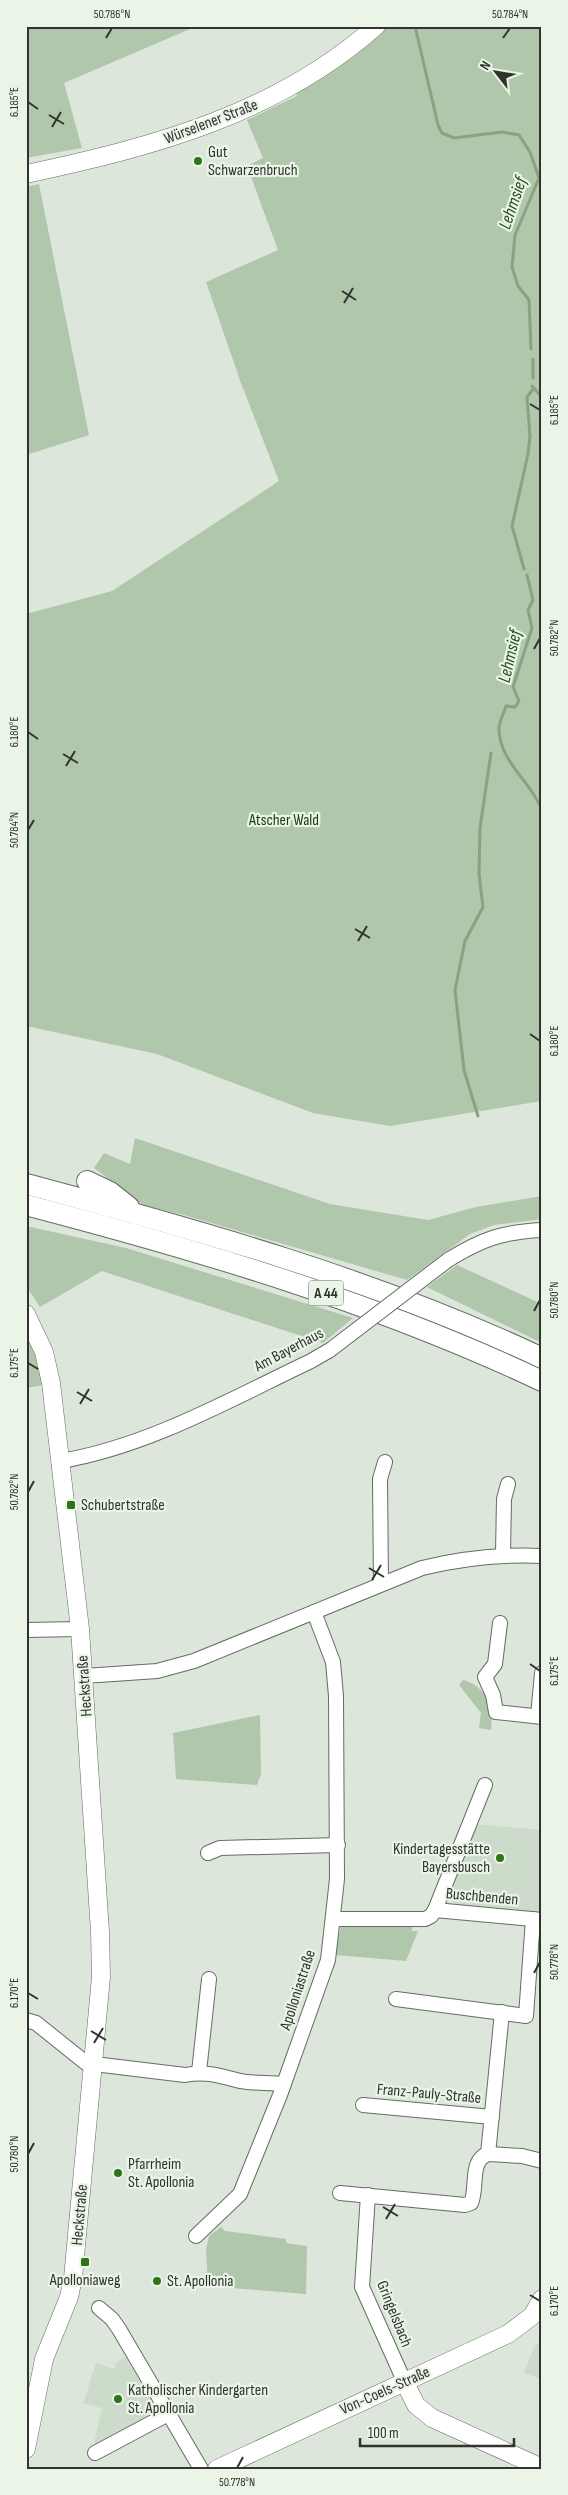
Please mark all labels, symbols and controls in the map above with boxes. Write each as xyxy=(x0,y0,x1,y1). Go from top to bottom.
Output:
text: 50.786°N xyxy=(94,7,130,22)
text: 50.784°N xyxy=(492,7,528,22)
north arrow xyxy=(470,48,520,98)
text: N xyxy=(476,58,494,73)
text: 6.185°E xyxy=(7,87,22,117)
street label: Würselener Straße xyxy=(162,95,260,149)
place label: Gut Schwarzenbruch xyxy=(208,143,298,180)
marker: Gut Schwarzenbruch xyxy=(192,155,204,167)
water label: Lehmsief xyxy=(494,172,532,232)
text: 6.185°E xyxy=(547,395,562,425)
text: 50.782°N xyxy=(547,620,562,656)
water label: Lehmsief xyxy=(494,626,527,685)
text: 6.180°E xyxy=(7,717,22,747)
park label: Atscher Wald xyxy=(248,811,319,830)
text: 50.784°N xyxy=(7,812,22,848)
text: 6.180°E xyxy=(547,1026,562,1056)
road number: A 44 xyxy=(308,1280,344,1306)
text: 50.780°N xyxy=(547,1282,562,1318)
street label: Am Bayerhaus xyxy=(250,1324,327,1377)
text: 6.175°E xyxy=(7,1348,22,1378)
text: 50.782°N xyxy=(7,1474,22,1510)
place label: Schubertstraße xyxy=(81,1496,165,1515)
marker: Schubertstraße xyxy=(65,1499,77,1511)
street label: Heckstraße xyxy=(73,1655,97,1717)
text: 6.175°E xyxy=(547,1656,562,1686)
place label: Kindertagesstätte Bayersbusch xyxy=(393,1840,490,1877)
marker: Kindertagesstätte Bayersbusch xyxy=(494,1852,506,1864)
street label: Buschbenden xyxy=(445,1884,519,1910)
text: 50.778°N xyxy=(547,1944,562,1980)
street label: Apolloniastraße xyxy=(276,1947,320,2033)
text: 6.170°E xyxy=(7,1978,22,2008)
street label: Franz-Pauly-Straße xyxy=(376,2080,482,2108)
text: 50.780°N xyxy=(7,2136,22,2172)
place label: Pfarrheim St. Apollonia xyxy=(128,2155,194,2192)
marker: Pfarrheim St. Apollonia xyxy=(112,2167,124,2179)
street label: Heckstraße xyxy=(68,2184,92,2246)
marker: Apolloniaweg xyxy=(79,2256,91,2268)
place label: Apolloniaweg xyxy=(49,2271,120,2290)
place label: St. Apollonia xyxy=(167,2272,233,2291)
marker: St. Apollonia xyxy=(151,2275,163,2287)
street label: Gringelsbach xyxy=(372,2278,416,2350)
text: 6.170°E xyxy=(547,2286,562,2316)
street label: Von-Coels-Straße xyxy=(337,2363,433,2419)
place label: Katholischer Kindergarten St. Apollonia xyxy=(128,2381,268,2418)
marker: Katholischer Kindergarten St. Apollonia xyxy=(112,2393,124,2405)
scale bar xyxy=(360,2415,514,2447)
text: 100 m xyxy=(368,2424,399,2443)
text: 50.778°N xyxy=(219,2475,255,2490)

